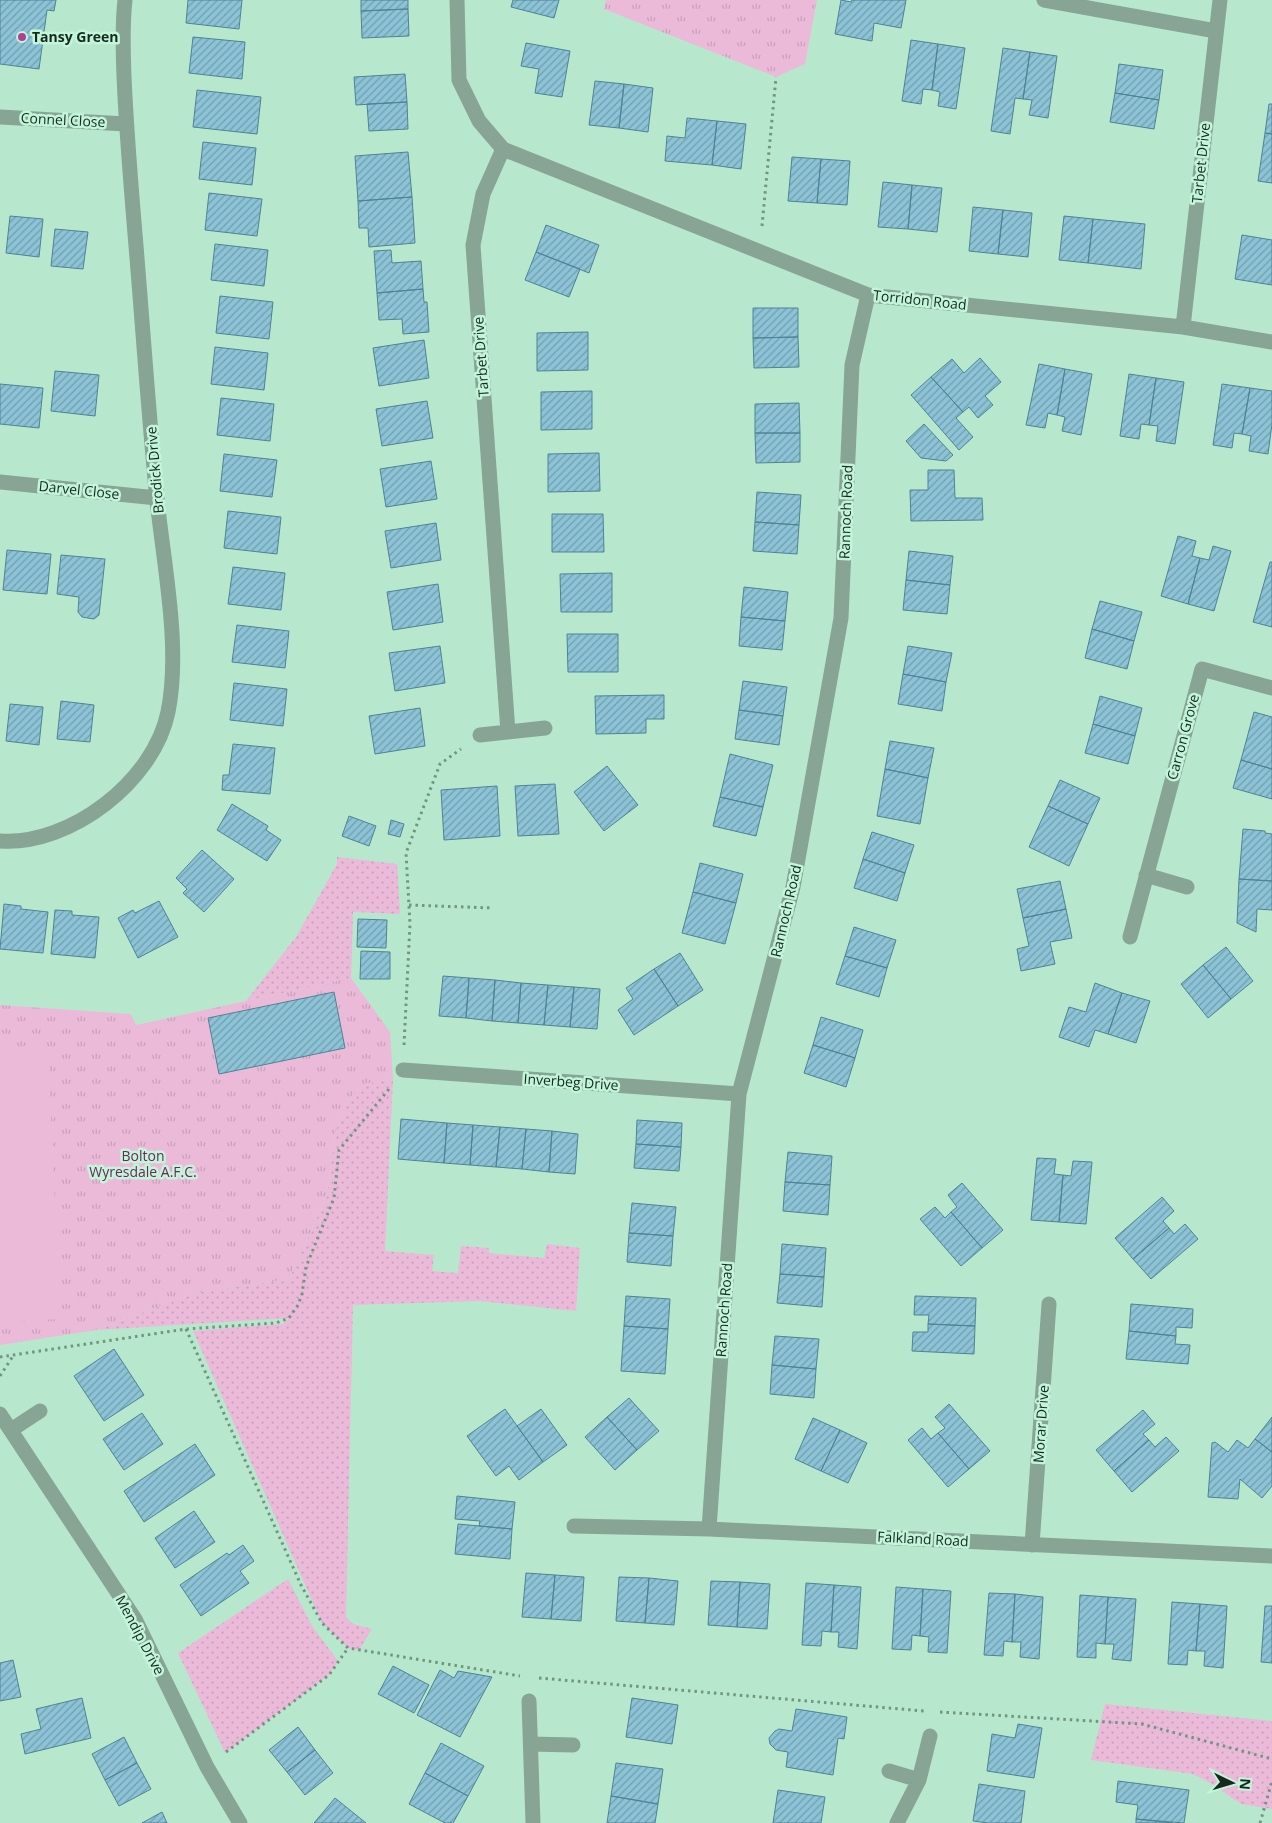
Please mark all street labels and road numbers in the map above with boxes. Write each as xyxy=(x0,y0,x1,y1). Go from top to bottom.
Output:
street label: Connel Close xyxy=(20,108,106,131)
street label: Tarbet Drive xyxy=(1187,122,1214,204)
street label: Torridon Road xyxy=(872,285,968,314)
street label: Tarbet Drive xyxy=(468,316,493,398)
street label: Brodick Drive xyxy=(141,426,168,514)
street label: Rannoch Road xyxy=(834,465,857,559)
street label: Darvel Close xyxy=(38,476,120,503)
street label: Carron Grove xyxy=(1162,692,1203,782)
street label: Rannoch Road xyxy=(766,863,805,959)
street label: Inverbeg Drive xyxy=(523,1069,619,1094)
street label: Rannoch Road xyxy=(711,1262,736,1358)
street label: Morar Drive xyxy=(1028,1384,1053,1464)
street label: Falkland Road xyxy=(877,1527,969,1550)
street label: Mendip Drive xyxy=(111,1592,169,1678)

